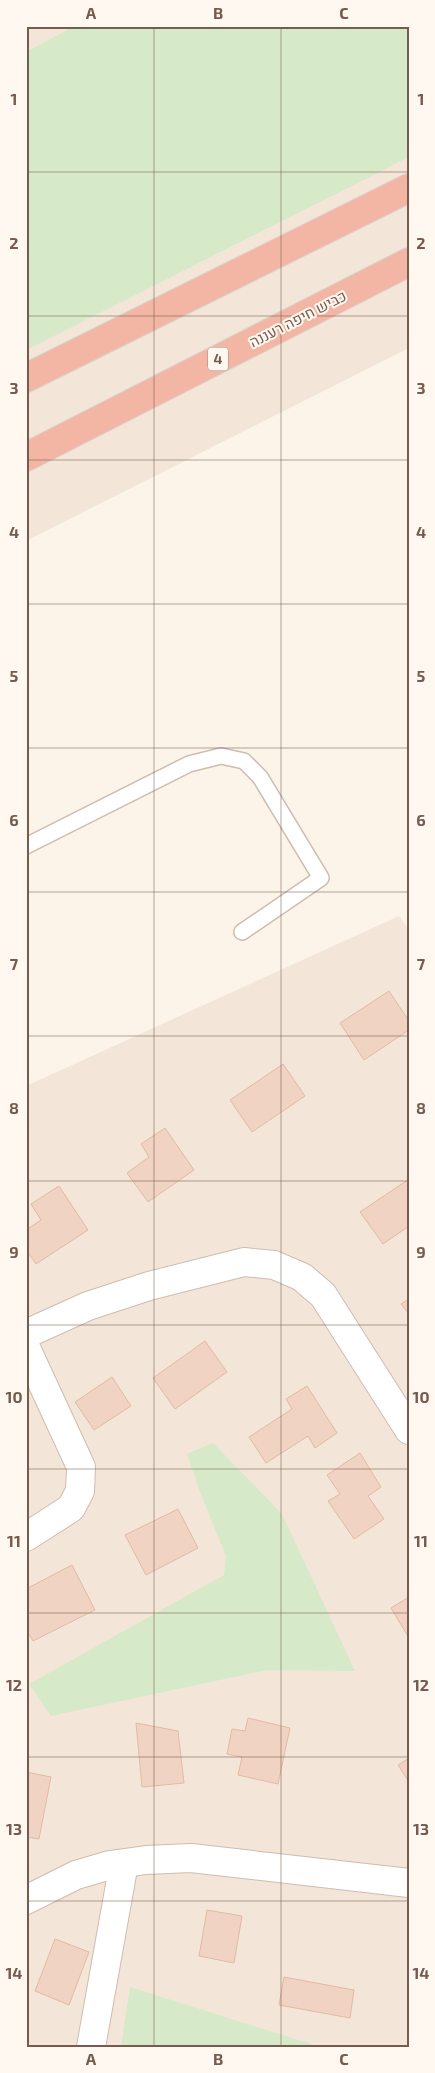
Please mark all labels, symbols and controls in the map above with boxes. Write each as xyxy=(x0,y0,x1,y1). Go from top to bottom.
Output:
text: A xyxy=(86,3,97,22)
text: B xyxy=(213,3,223,22)
text: C xyxy=(339,3,349,22)
text: 1 xyxy=(11,89,17,108)
text: 1 xyxy=(418,89,424,108)
text: 2 xyxy=(9,233,19,252)
text: 2 xyxy=(416,233,426,252)
street label: כביש חיפה רעננה xyxy=(246,286,349,350)
road number: 4 xyxy=(208,348,228,370)
text: 3 xyxy=(9,378,19,397)
text: 3 xyxy=(416,378,426,397)
text: 4 xyxy=(9,522,19,541)
text: 4 xyxy=(416,522,426,541)
text: 5 xyxy=(10,666,19,685)
text: 5 xyxy=(417,666,426,685)
text: 6 xyxy=(9,810,19,829)
text: 6 xyxy=(416,810,426,829)
text: 7 xyxy=(10,954,19,973)
text: 7 xyxy=(417,954,426,973)
text: 8 xyxy=(9,1098,19,1117)
text: 8 xyxy=(416,1098,426,1117)
text: 9 xyxy=(9,1242,19,1261)
text: 9 xyxy=(416,1242,426,1261)
text: 10 xyxy=(5,1387,23,1406)
text: 10 xyxy=(412,1387,430,1406)
text: 11 xyxy=(7,1531,21,1550)
text: 11 xyxy=(414,1531,428,1550)
text: 12 xyxy=(6,1675,22,1694)
text: 12 xyxy=(413,1675,429,1694)
text: 13 xyxy=(6,1819,22,1838)
text: 13 xyxy=(413,1819,429,1838)
text: 14 xyxy=(5,1963,23,1982)
text: 14 xyxy=(412,1963,430,1982)
text: A xyxy=(86,2049,97,2068)
text: B xyxy=(213,2049,223,2068)
text: C xyxy=(339,2049,349,2068)

